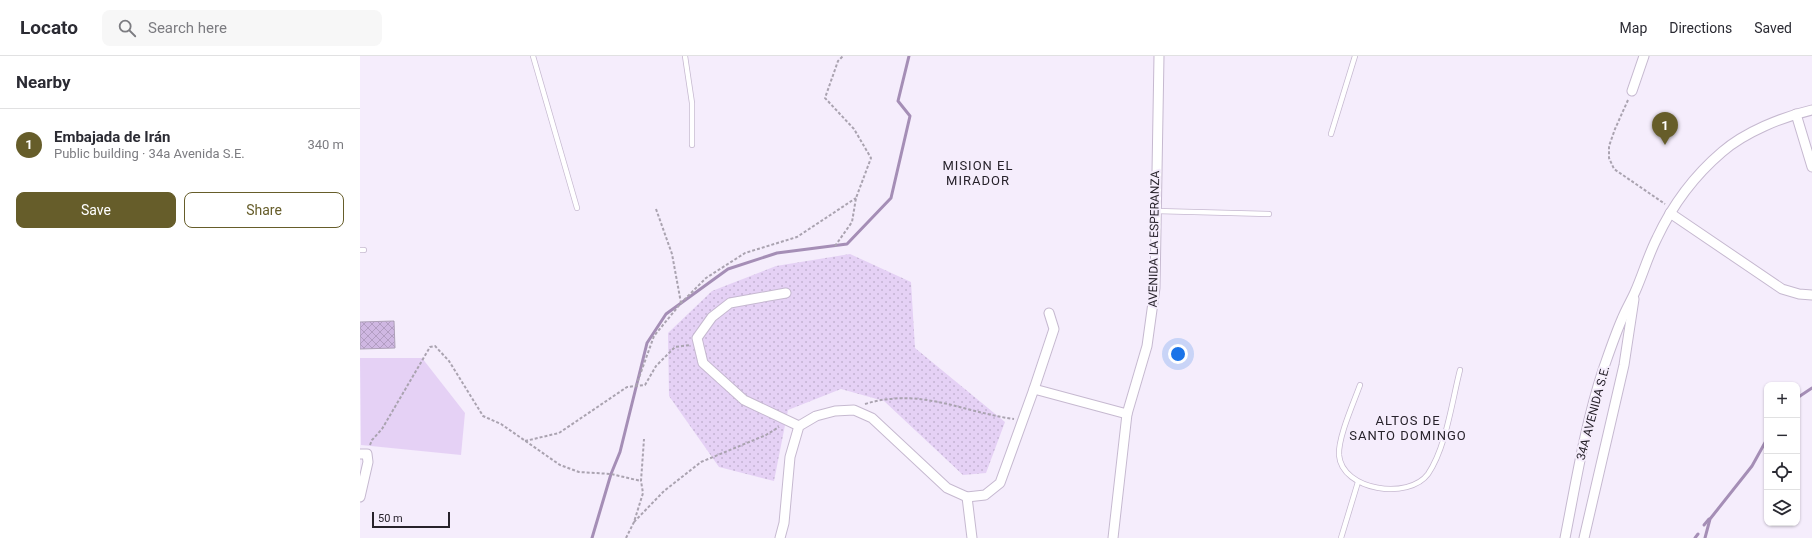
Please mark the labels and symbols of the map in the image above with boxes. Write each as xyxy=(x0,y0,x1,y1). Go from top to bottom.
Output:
pin: 1 xyxy=(1652,112,1678,145)
district label: MISION EL MIRADOR xyxy=(943,158,1013,188)
street label: AVENIDA LA ESPERANZA xyxy=(1146,170,1162,307)
your location xyxy=(1168,344,1188,364)
street label: 34A AVENIDA S.E. xyxy=(1574,364,1612,462)
district label: ALTOS DE SANTO DOMINGO xyxy=(1349,413,1467,443)
scale bar xyxy=(372,510,450,529)

